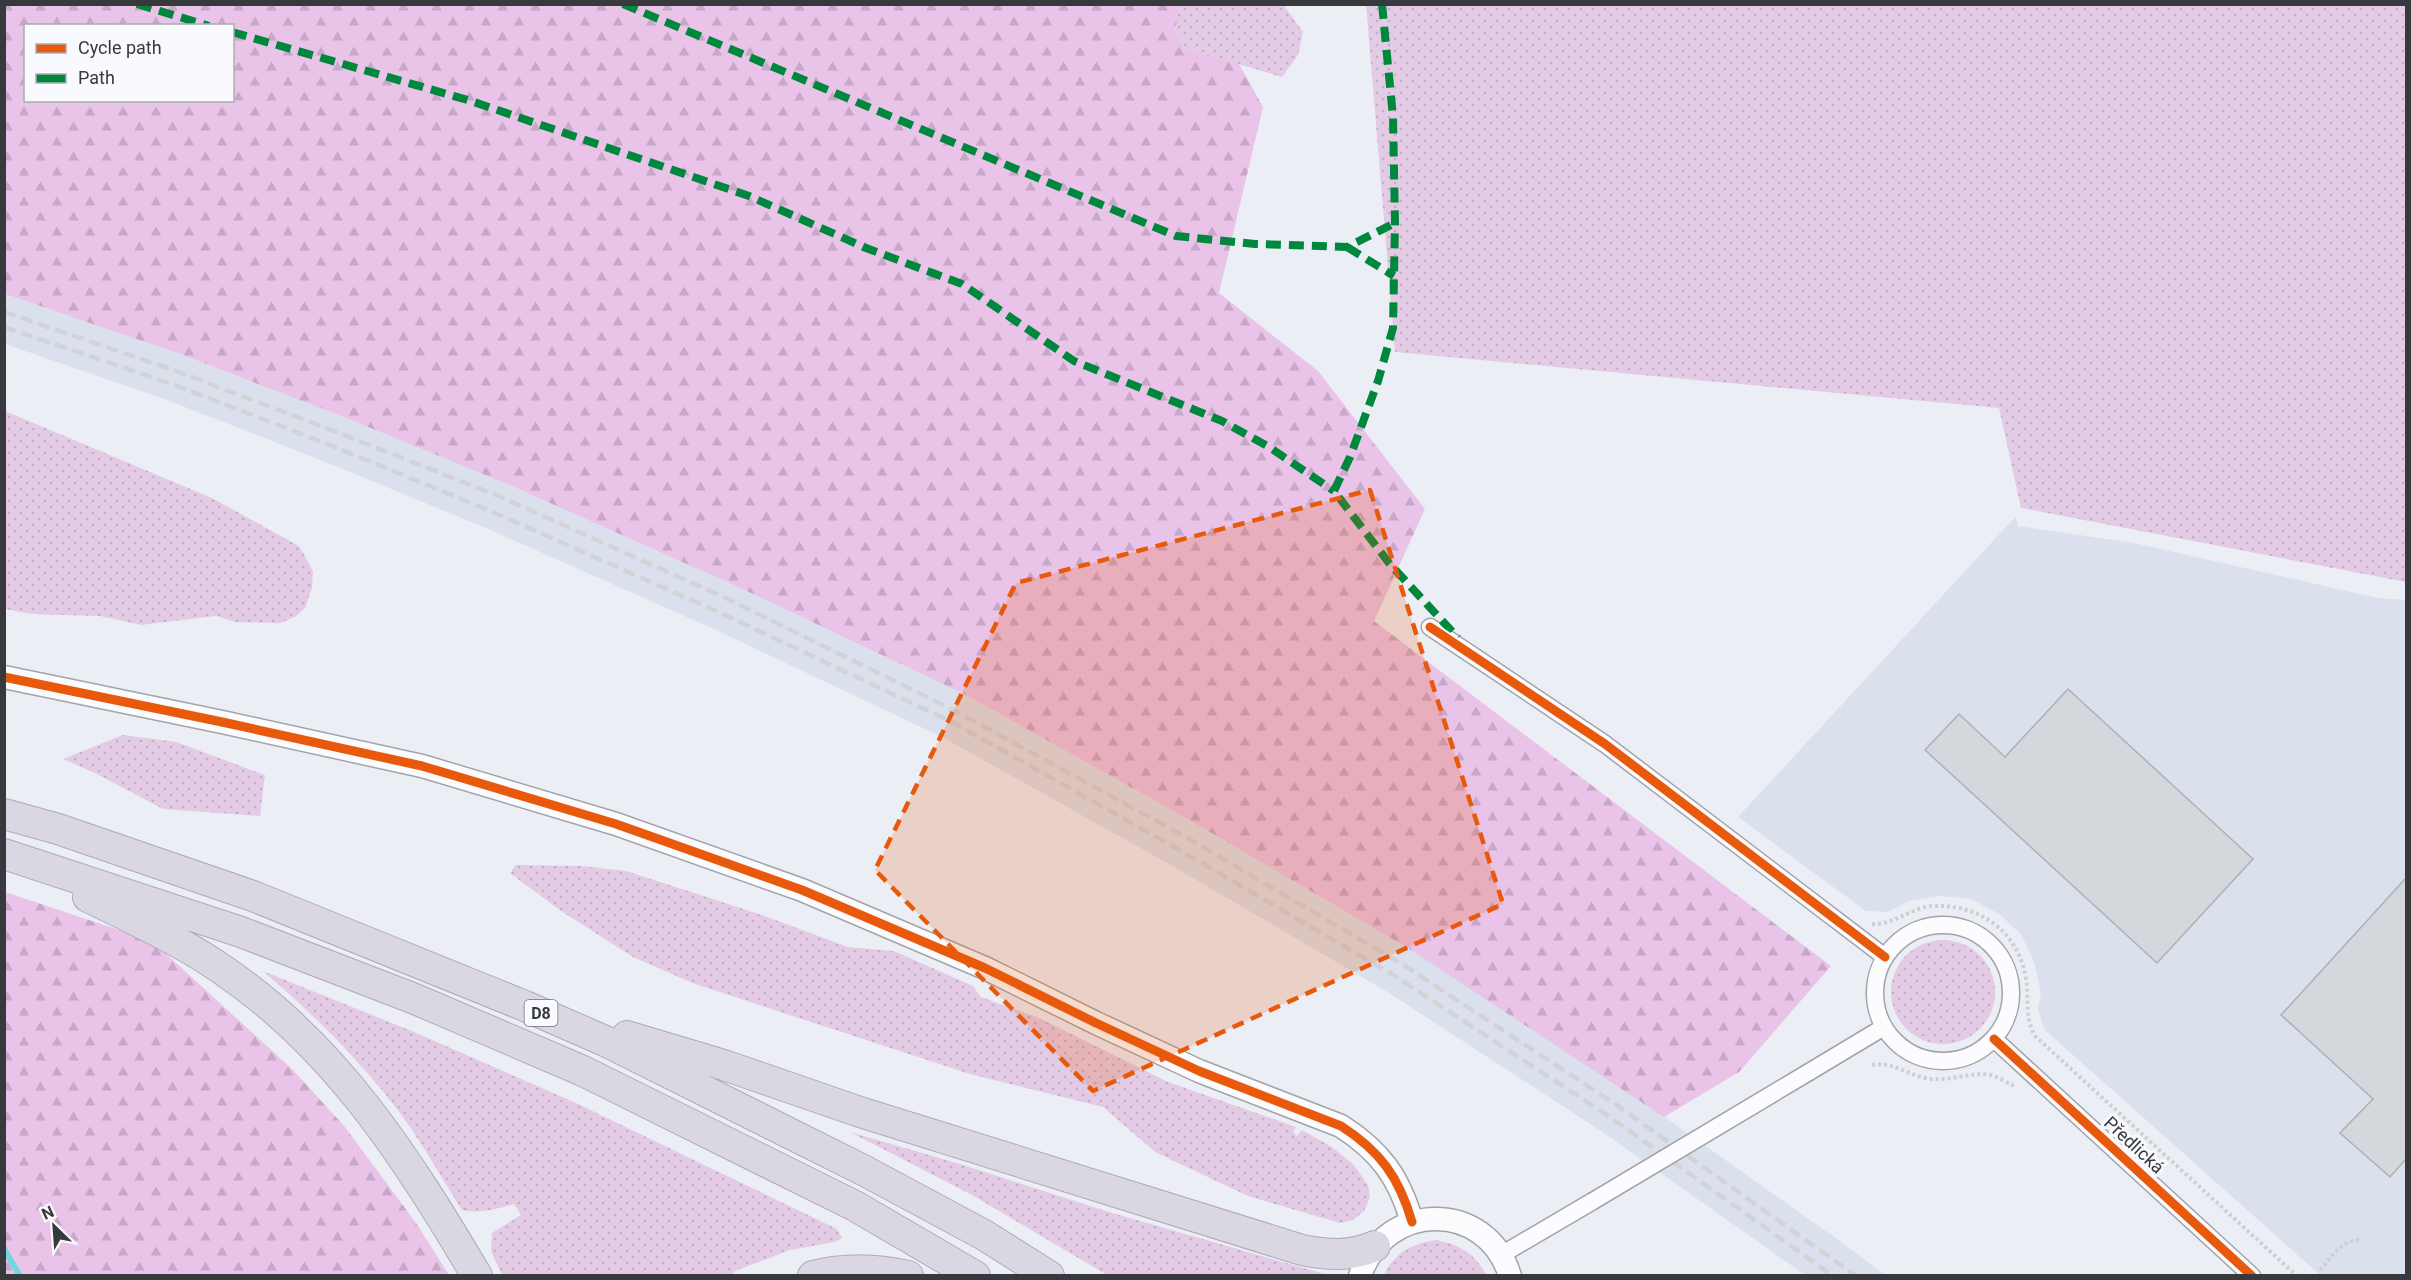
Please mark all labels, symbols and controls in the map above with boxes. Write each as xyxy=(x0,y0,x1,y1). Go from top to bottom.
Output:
legend xyxy=(24,24,234,102)
text: Cycle path xyxy=(78,37,162,58)
text: Path xyxy=(78,67,115,88)
road number: D8 xyxy=(524,1000,558,1026)
street label: Předlická xyxy=(2100,1112,2169,1178)
north arrow xyxy=(24,1196,84,1256)
text: N xyxy=(39,1202,57,1224)

